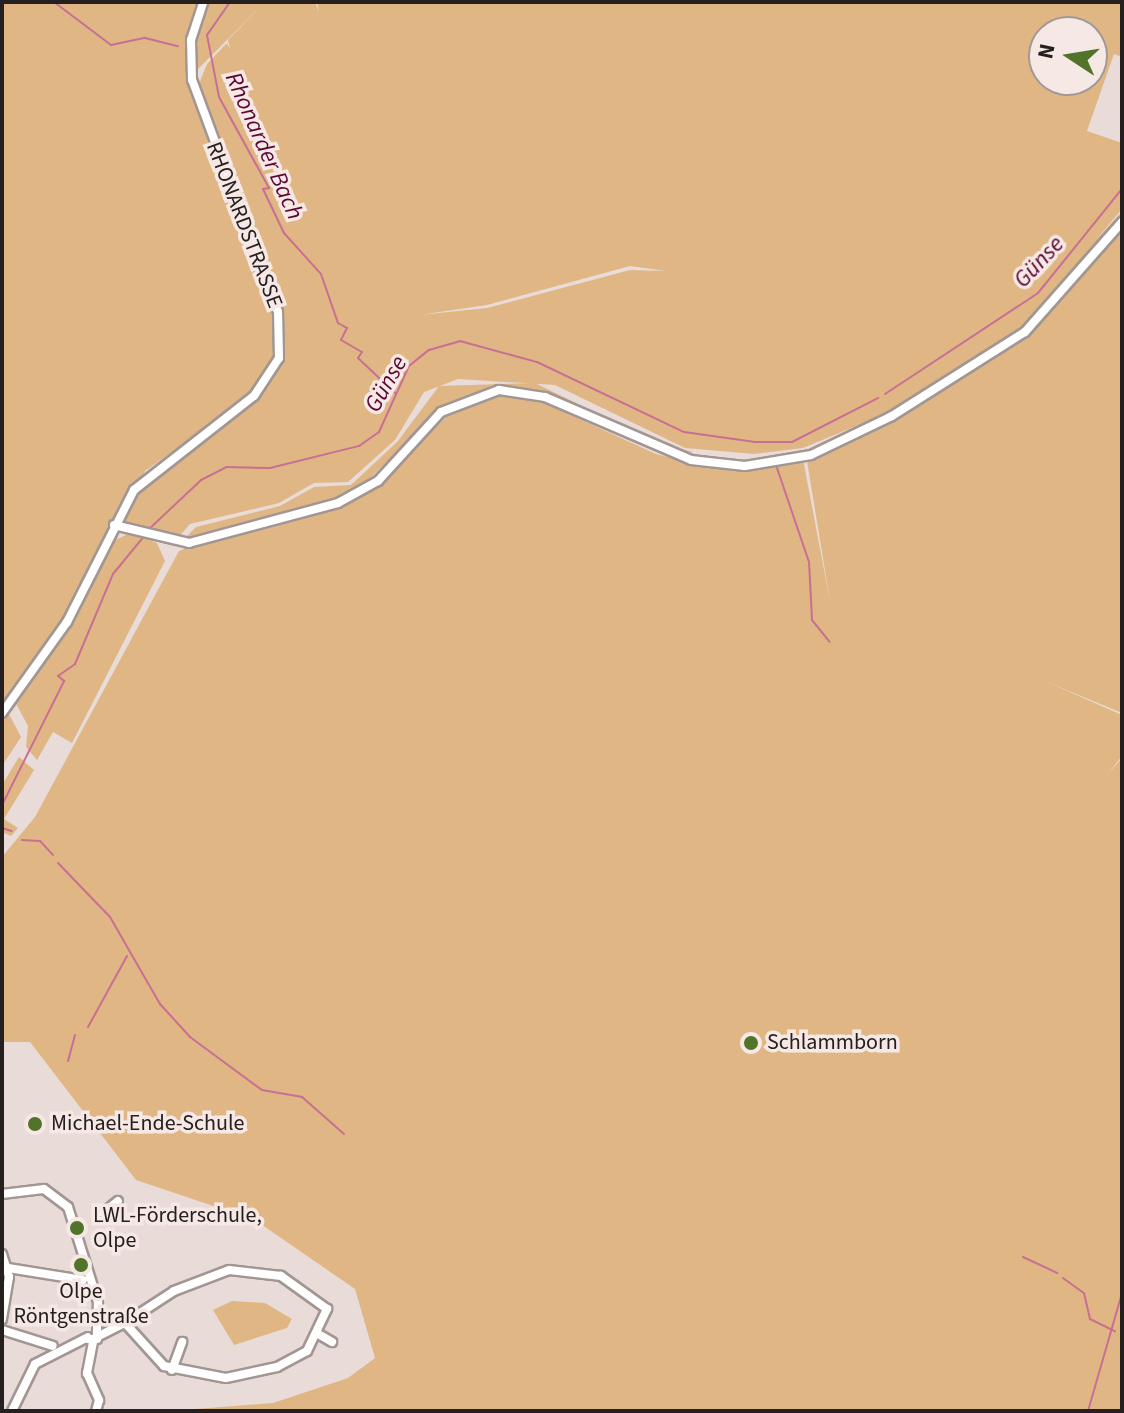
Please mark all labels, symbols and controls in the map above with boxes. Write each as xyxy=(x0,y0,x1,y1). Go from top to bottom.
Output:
north arrow xyxy=(1028,16,1108,96)
text: N xyxy=(1029,41,1064,62)
water label: Rhonarder Bach xyxy=(219,68,309,224)
street label: RHONARDSTRASSE xyxy=(200,138,288,312)
water label: Günse xyxy=(1008,230,1070,294)
water label: Günse xyxy=(358,351,414,417)
place label: Schlammborn xyxy=(767,1030,898,1056)
marker: Schlammborn xyxy=(742,1034,760,1052)
place label: Michael-Ende-Schule xyxy=(51,1111,245,1137)
marker: Michael-Ende-Schule xyxy=(26,1115,44,1133)
place label: LWL-Förderschule, Olpe xyxy=(93,1202,262,1254)
marker: LWL-Förderschule, Olpe xyxy=(68,1219,86,1237)
marker: Olpe Röntgenstraße xyxy=(72,1256,90,1274)
place label: Olpe Röntgenstraße xyxy=(13,1278,149,1330)

